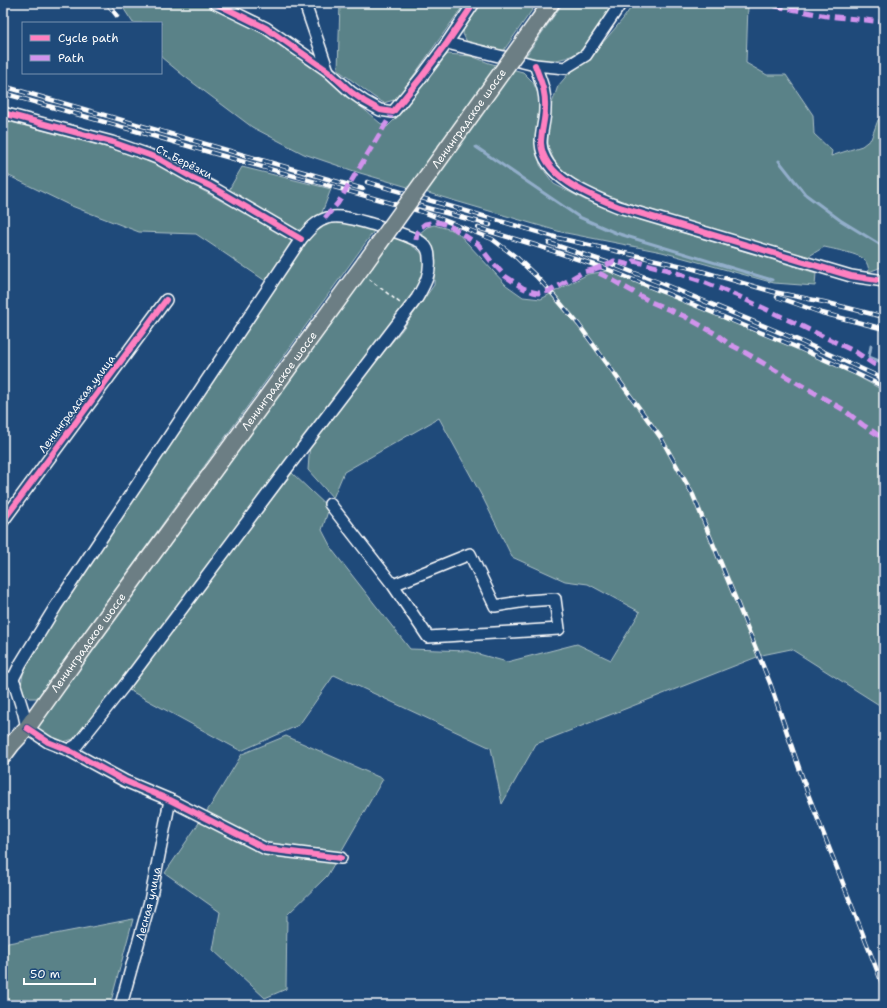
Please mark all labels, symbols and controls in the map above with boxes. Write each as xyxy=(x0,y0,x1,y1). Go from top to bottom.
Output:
legend xyxy=(22,22,162,74)
text: Cycle path xyxy=(58,30,119,46)
text: Path xyxy=(58,50,84,66)
street label: Ленинградское шоссе xyxy=(428,65,510,171)
street label: Ст. Берёзки xyxy=(153,141,215,183)
street label: Ленинградское шоссе xyxy=(238,328,320,433)
street label: Ленинградская улица xyxy=(35,352,119,456)
street label: Ленинградское шоссе xyxy=(47,590,129,695)
street label: Лесная улица xyxy=(132,866,164,942)
scale bar xyxy=(24,960,95,986)
text: 50 m xyxy=(30,966,60,982)

